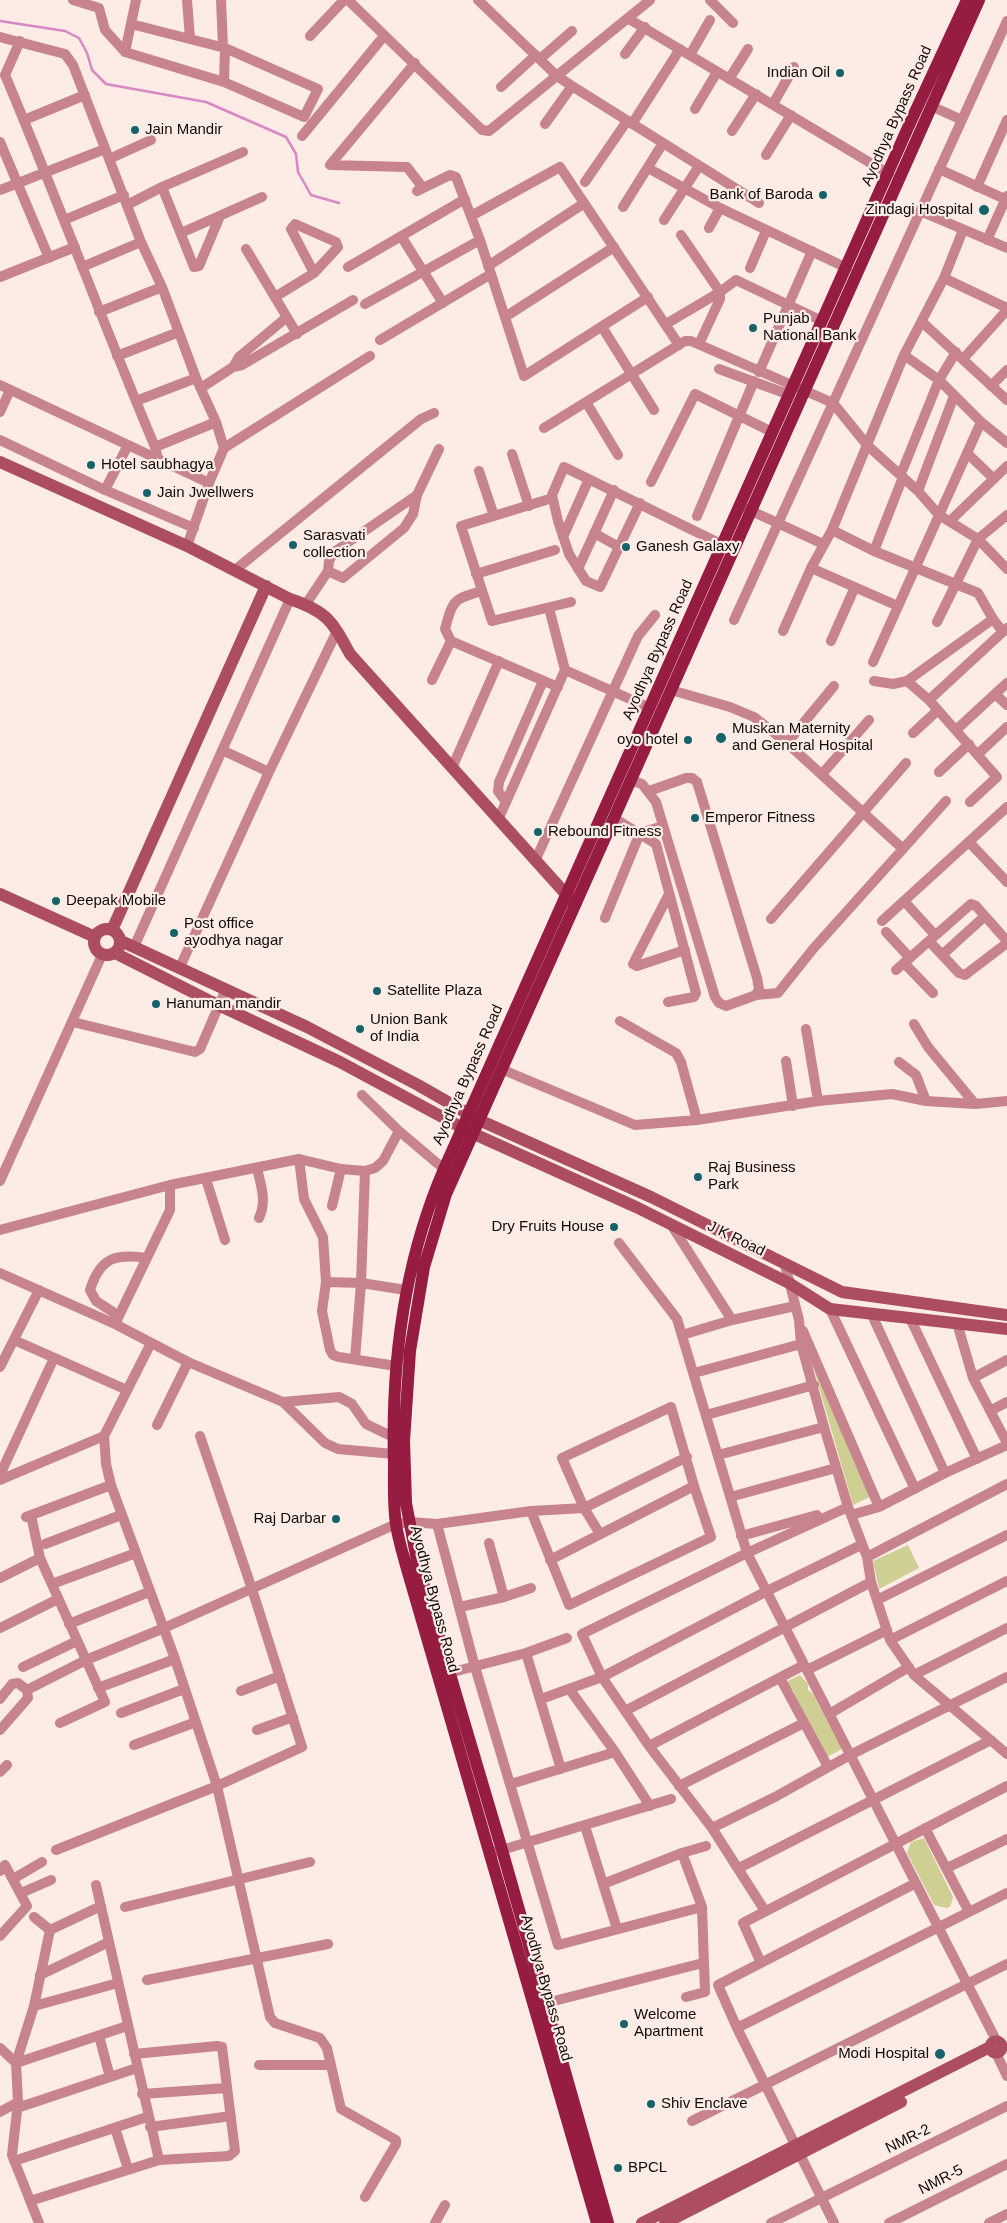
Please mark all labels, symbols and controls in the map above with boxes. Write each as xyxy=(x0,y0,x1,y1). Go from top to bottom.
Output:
street label: Ayodhya Bypass Road xyxy=(858,43,936,189)
place label: Indian Oil xyxy=(767,64,830,82)
marker: Indian Oil xyxy=(834,67,846,79)
place label: Jain Mandir xyxy=(145,121,223,139)
marker: Jain Mandir xyxy=(129,124,141,136)
place label: Bank of Baroda xyxy=(710,186,813,204)
marker: Bank of Baroda xyxy=(817,189,829,201)
place label: Zindagi Hospital xyxy=(865,201,973,219)
marker: Zindagi Hospital xyxy=(977,203,991,217)
place label: Punjab National Bank xyxy=(763,310,856,345)
marker: Punjab National Bank xyxy=(747,322,759,334)
place label: Hotel saubhagya xyxy=(101,456,214,474)
marker: Hotel saubhagya xyxy=(85,459,97,471)
place label: Jain Jwellwers xyxy=(157,484,254,502)
marker: Jain Jwellwers xyxy=(141,487,153,499)
place label: Sarasvati collection xyxy=(303,527,366,562)
place label: Ganesh Galaxy xyxy=(636,538,739,556)
marker: Sarasvati collection xyxy=(287,539,299,551)
marker: Ganesh Galaxy xyxy=(620,541,632,553)
street label: Ayodhya Bypass Road xyxy=(619,577,697,723)
place label: Muskan Maternity and General Hospital xyxy=(732,720,873,755)
place label: oyo hotel xyxy=(617,731,678,749)
marker: Muskan Maternity and General Hospital xyxy=(714,731,728,745)
marker: oyo hotel xyxy=(682,734,694,746)
place label: Emperor Fitness xyxy=(705,809,815,827)
marker: Emperor Fitness xyxy=(689,812,701,824)
place label: Rebound Fitness xyxy=(548,823,661,841)
marker: Rebound Fitness xyxy=(532,826,544,838)
place label: Deepak Mobile xyxy=(66,892,166,910)
marker: Deepak Mobile xyxy=(50,895,62,907)
place label: Post office ayodhya nagar xyxy=(184,915,283,950)
marker: Post office ayodhya nagar xyxy=(168,927,180,939)
place label: Satellite Plaza xyxy=(387,982,482,1000)
marker: Satellite Plaza xyxy=(371,985,383,997)
place label: Hanuman mandir xyxy=(166,995,281,1013)
marker: Hanuman mandir xyxy=(150,998,162,1010)
street label: Ayodhya Bypass Road xyxy=(429,1002,507,1148)
place label: Union Bank of India xyxy=(370,1011,448,1046)
marker: Union Bank of India xyxy=(354,1023,366,1035)
place label: Raj Business Park xyxy=(708,1159,796,1194)
marker: Raj Business Park xyxy=(692,1171,704,1183)
street label: J K Road xyxy=(704,1217,768,1261)
place label: Dry Fruits House xyxy=(491,1218,604,1236)
marker: Dry Fruits House xyxy=(608,1221,620,1233)
place label: Raj Darbar xyxy=(253,1510,326,1528)
marker: Raj Darbar xyxy=(330,1513,342,1525)
street label: Ayodhya Bypass Road xyxy=(406,1524,462,1674)
street label: Ayodhya Bypass Road xyxy=(516,1913,576,2063)
place label: Welcome Apartment xyxy=(634,2006,703,2041)
marker: Welcome Apartment xyxy=(618,2018,630,2030)
place label: Modi Hospital xyxy=(838,2045,929,2063)
marker: Modi Hospital xyxy=(933,2047,947,2061)
place label: Shiv Enclave xyxy=(661,2095,748,2113)
marker: Shiv Enclave xyxy=(645,2098,657,2110)
street label: NMR-2 xyxy=(883,2121,933,2157)
place label: BPCL xyxy=(628,2159,667,2177)
street label: NMR-5 xyxy=(916,2161,966,2199)
marker: BPCL xyxy=(612,2162,624,2174)

